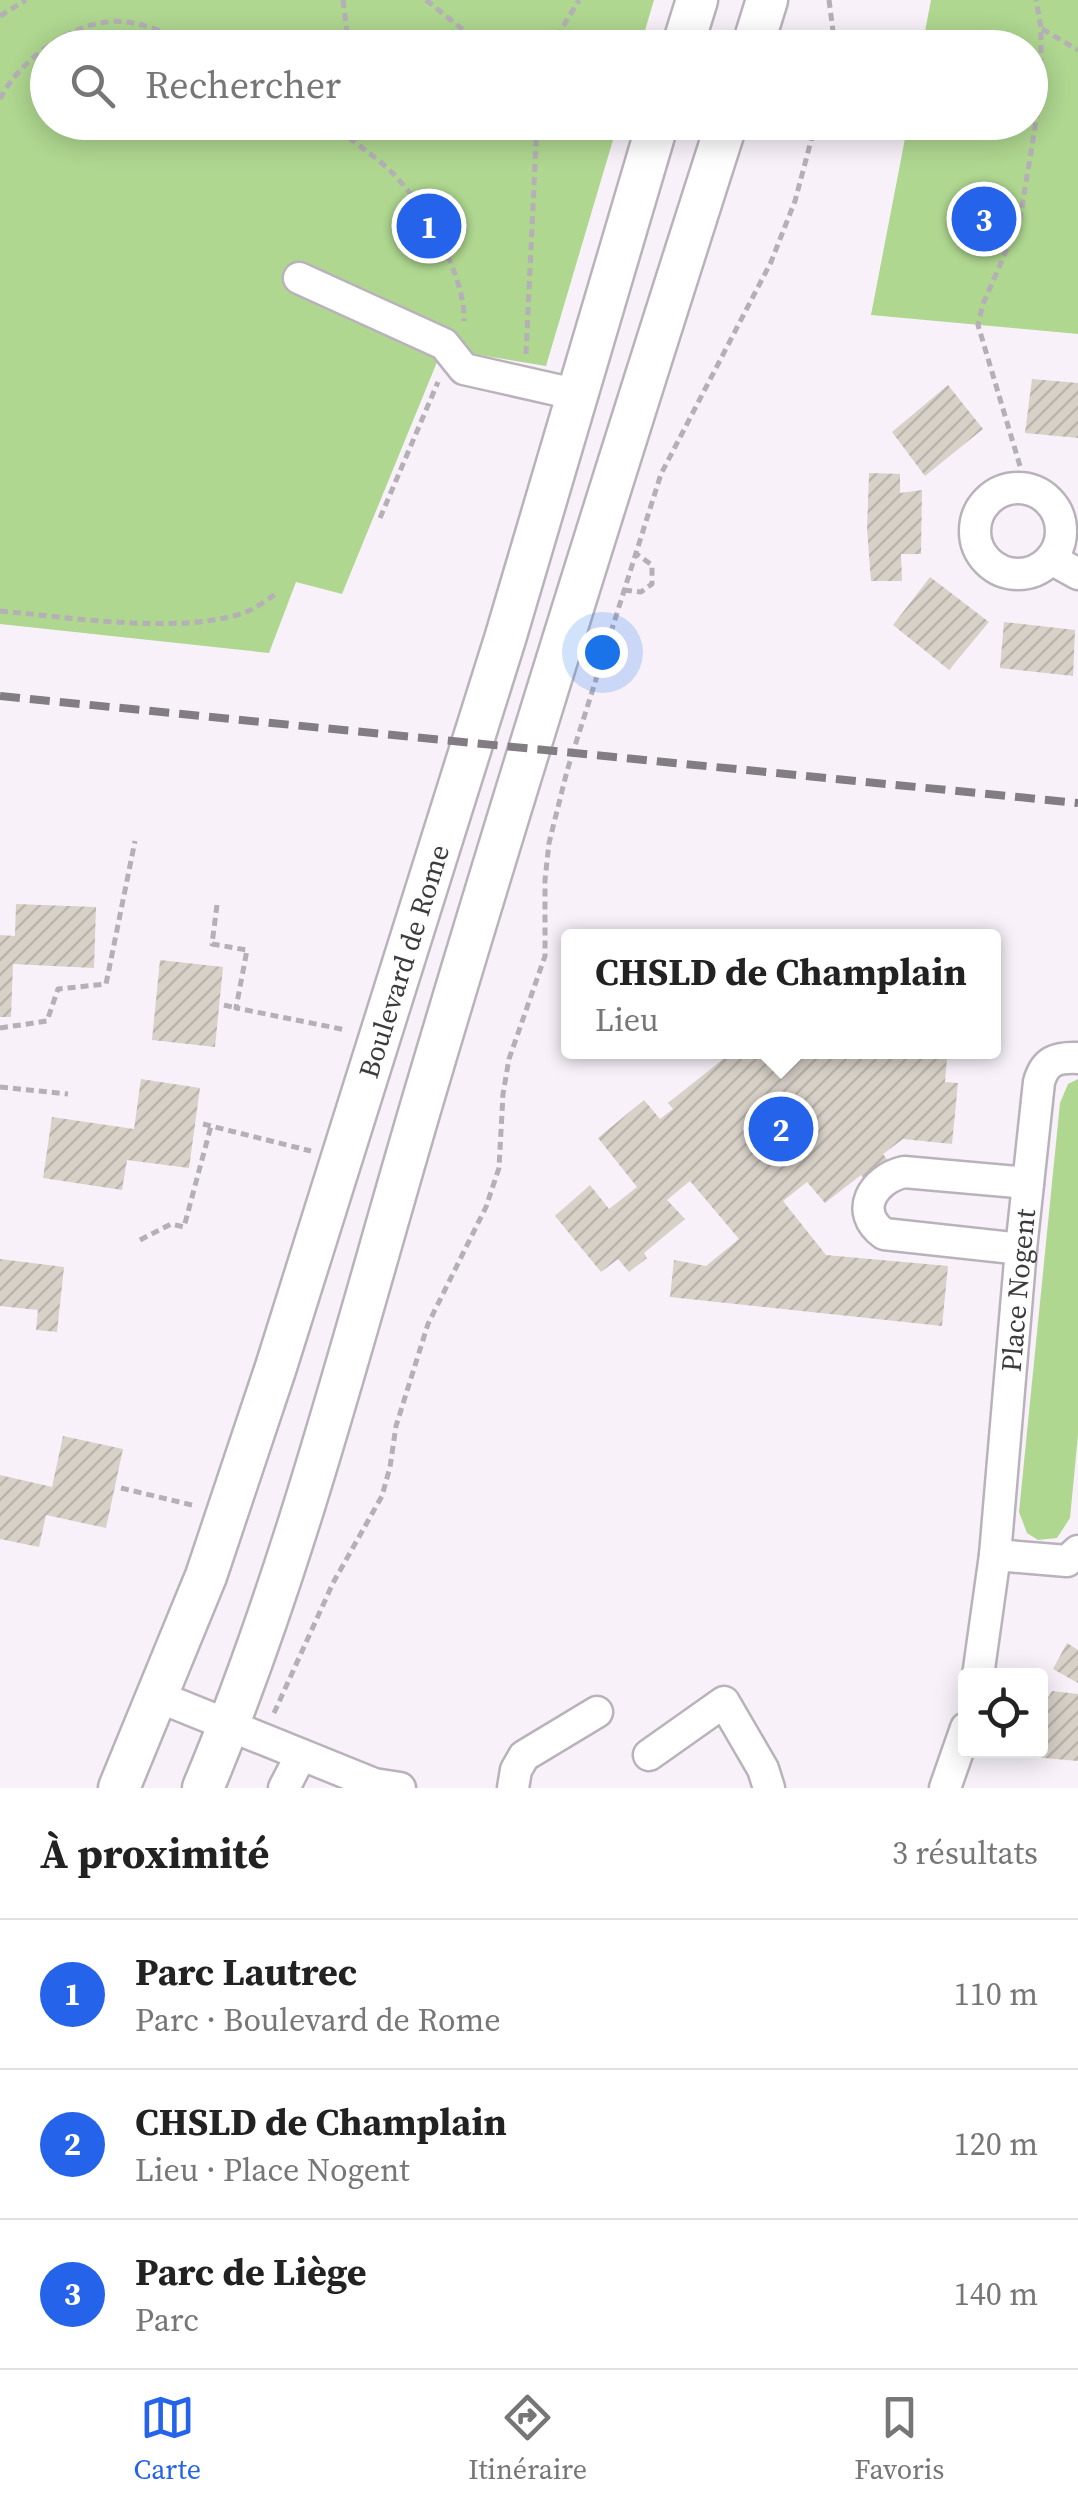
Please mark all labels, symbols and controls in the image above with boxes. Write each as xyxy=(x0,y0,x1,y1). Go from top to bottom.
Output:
search box xyxy=(30,30,1048,140)
icon: search xyxy=(65,58,120,113)
text: Rechercher xyxy=(145,59,341,111)
pin: 3 xyxy=(952,182,1016,256)
pin: 1 xyxy=(396,188,462,264)
your location xyxy=(577,627,628,678)
street label: Boulevard de Rome xyxy=(349,840,458,1083)
popup xyxy=(561,929,1001,1059)
text: CHSLD de Champlain xyxy=(595,946,967,998)
text: Lieu xyxy=(595,998,659,1042)
pin: 2 xyxy=(748,1092,814,1166)
street label: Place Nogent xyxy=(992,1206,1044,1373)
map controls xyxy=(958,1668,1048,1758)
button: locate xyxy=(958,1668,1048,1758)
text: À proximité xyxy=(40,1824,269,1882)
text: 3 résultats xyxy=(892,1831,1038,1875)
text: Parc Lautrec xyxy=(135,1946,357,1998)
text: 1 xyxy=(64,1972,81,2016)
text: 110 m xyxy=(954,1972,1038,2016)
text: Parc · Boulevard de Rome xyxy=(135,1998,501,2042)
text: CHSLD de Champlain xyxy=(135,2096,507,2148)
text: 2 xyxy=(64,2122,81,2166)
text: 120 m xyxy=(954,2122,1038,2166)
text: Lieu · Place Nogent xyxy=(135,2148,410,2192)
text: Parc de Liège xyxy=(135,2246,367,2298)
text: 3 xyxy=(64,2272,81,2316)
text: 140 m xyxy=(954,2272,1038,2316)
text: Parc xyxy=(135,2298,199,2342)
tab: Carte xyxy=(134,2390,201,2488)
tab: Itinéraire xyxy=(468,2390,587,2488)
tab: Favoris xyxy=(854,2390,944,2488)

